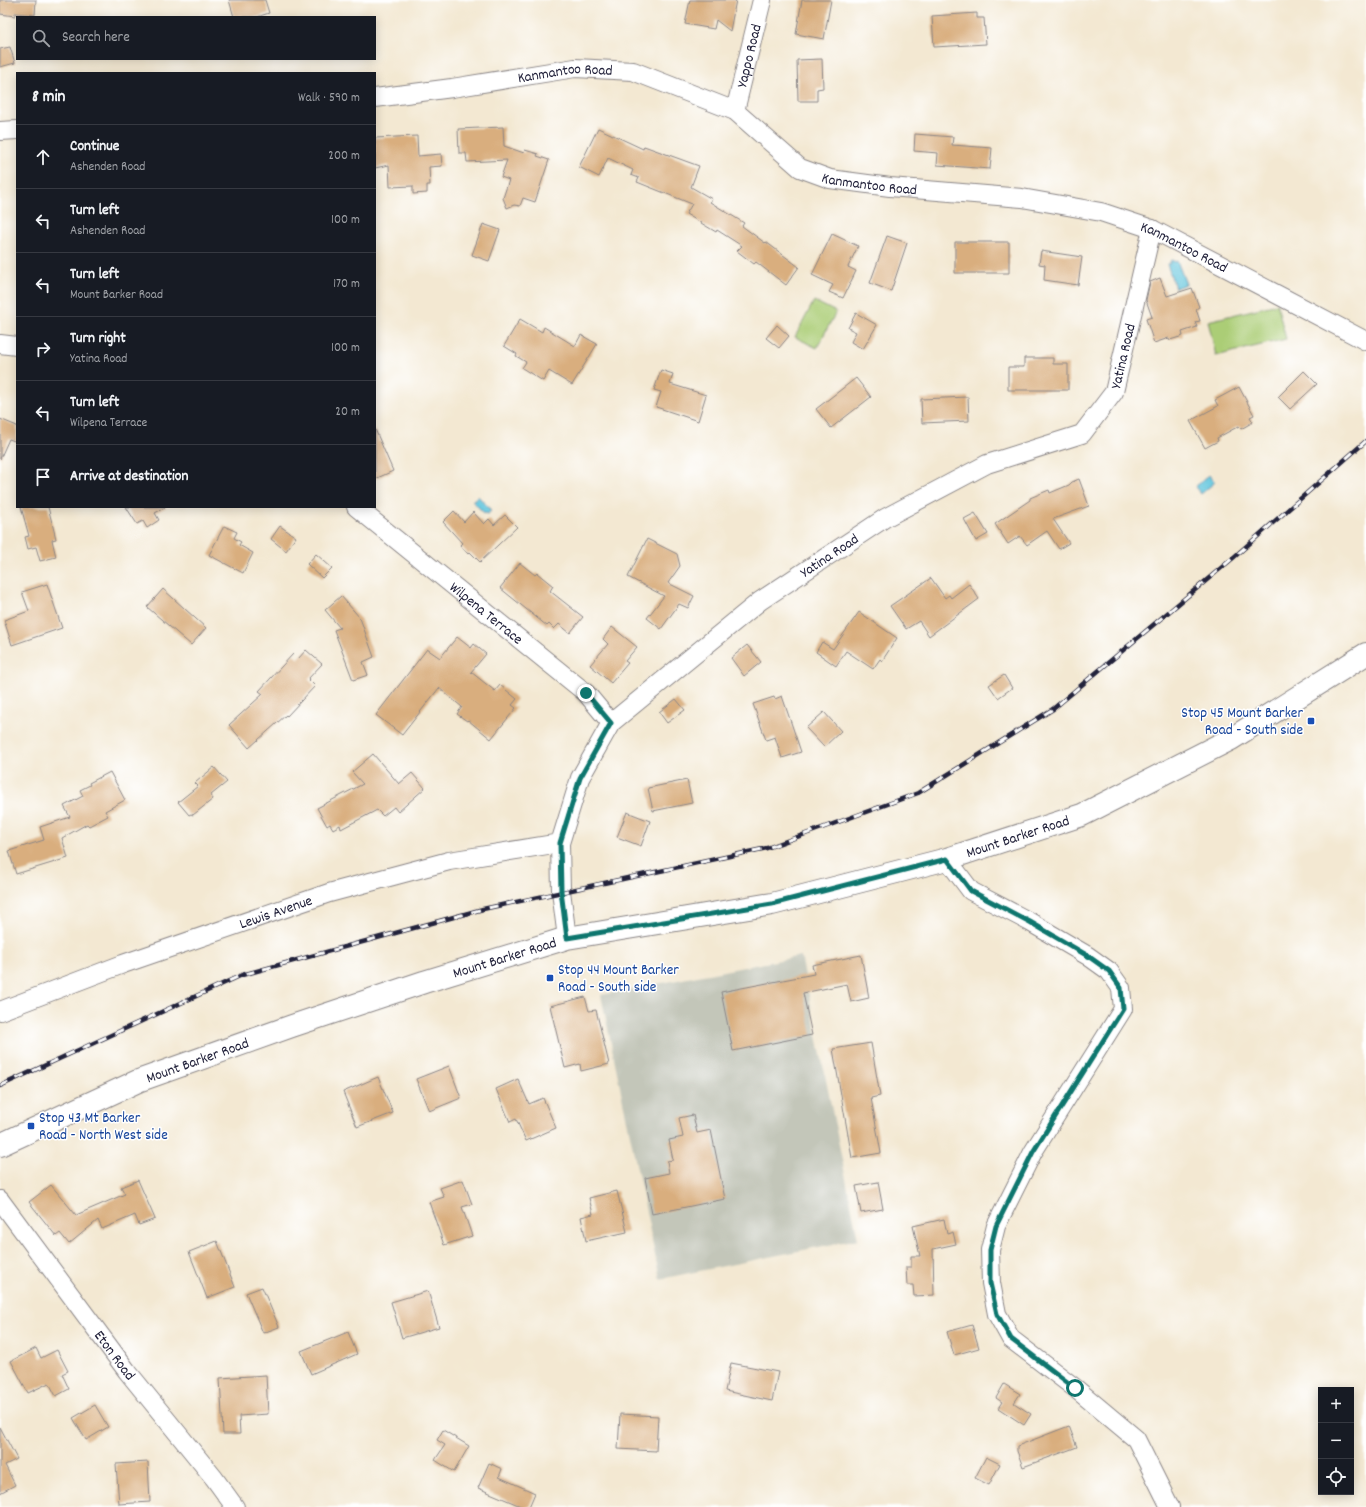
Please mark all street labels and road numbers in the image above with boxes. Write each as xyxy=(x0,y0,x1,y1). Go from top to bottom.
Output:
street label: Yappo Road xyxy=(732,22,769,90)
street label: Kanmantoo Road xyxy=(516,59,613,90)
street label: Kanmantoo Road xyxy=(818,168,918,202)
street label: Kanmantoo Road xyxy=(1137,217,1231,280)
street label: Yatina Road xyxy=(1106,322,1143,391)
street label: Yatina Road xyxy=(796,529,864,584)
street label: Wilpena Terrace xyxy=(444,578,527,651)
street label: Mount Barker Road xyxy=(964,811,1073,865)
street label: Lewis Avenue xyxy=(237,890,316,936)
street label: Mount Barker Road xyxy=(450,933,560,985)
street label: Mount Barker Road xyxy=(144,1033,252,1090)
street label: Eton Road xyxy=(87,1326,140,1386)

